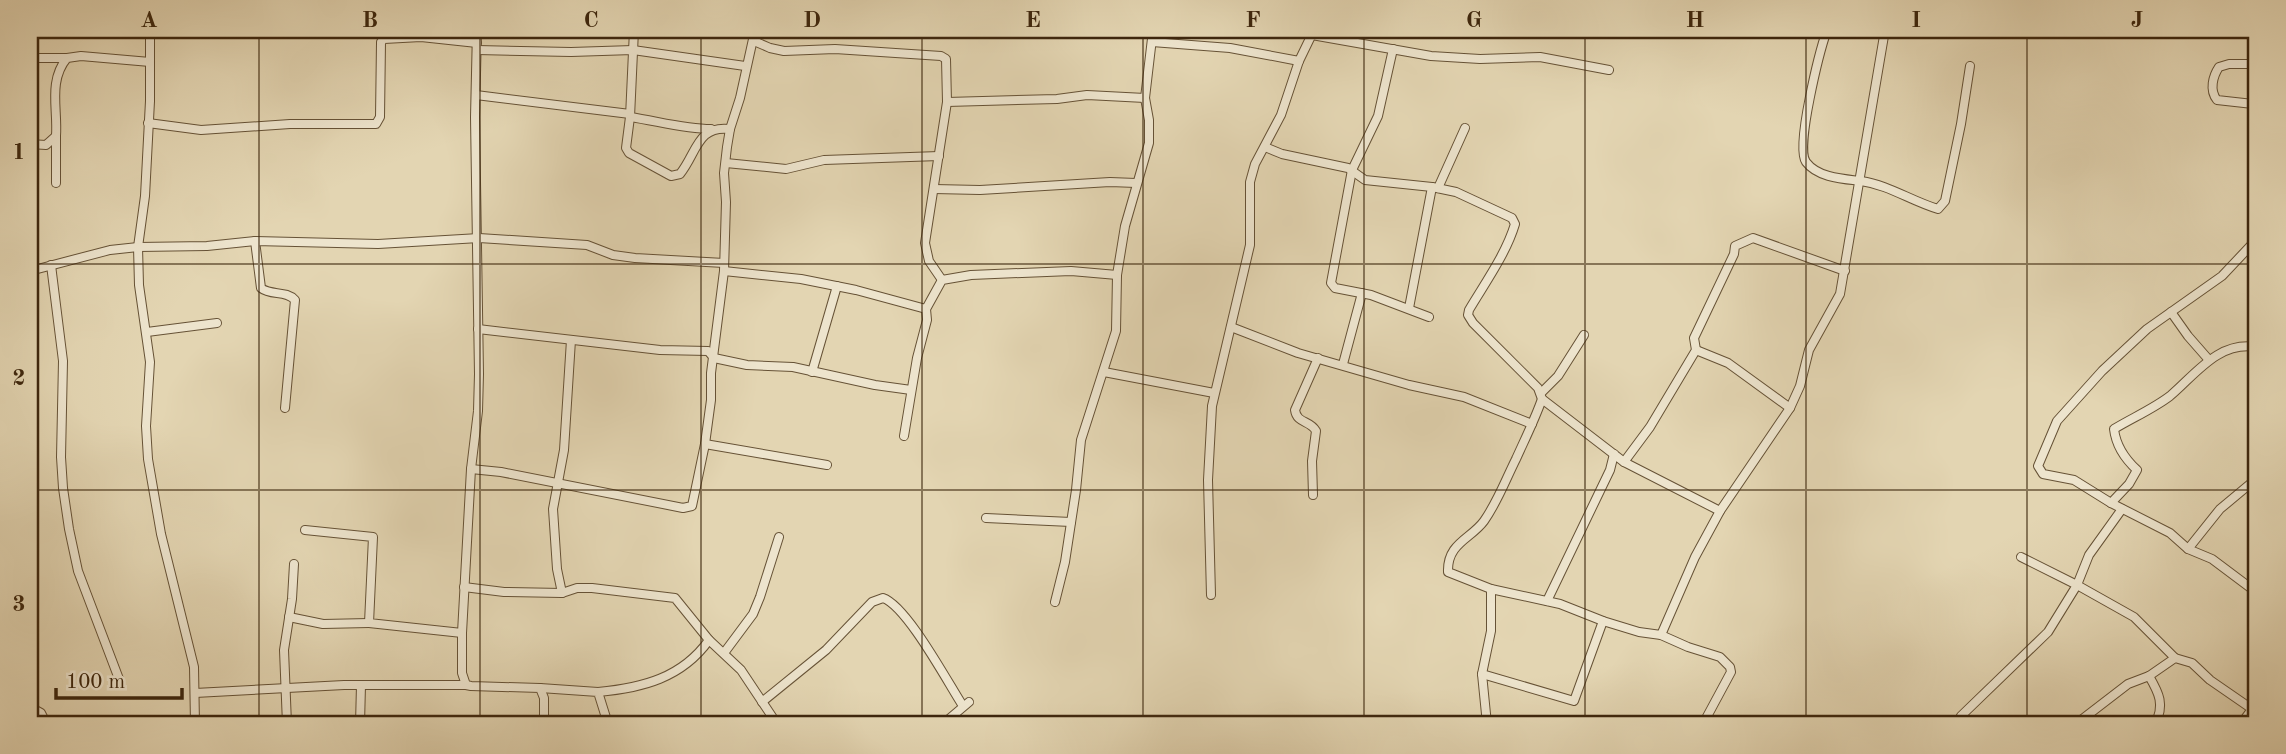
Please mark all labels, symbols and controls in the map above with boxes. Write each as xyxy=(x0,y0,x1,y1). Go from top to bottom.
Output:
text: A xyxy=(140,9,158,32)
text: B xyxy=(362,9,378,32)
text: C xyxy=(583,9,599,32)
text: D xyxy=(803,9,821,32)
text: E xyxy=(1025,9,1041,32)
text: F xyxy=(1245,9,1261,32)
text: G xyxy=(1466,9,1482,32)
text: H xyxy=(1686,9,1704,32)
text: I xyxy=(1911,9,1921,32)
text: J xyxy=(2131,9,2143,32)
text: 1 xyxy=(12,141,26,164)
text: 2 xyxy=(12,367,26,390)
text: 3 xyxy=(12,593,26,616)
scale bar xyxy=(56,656,182,700)
text: 100 m xyxy=(66,672,125,693)

